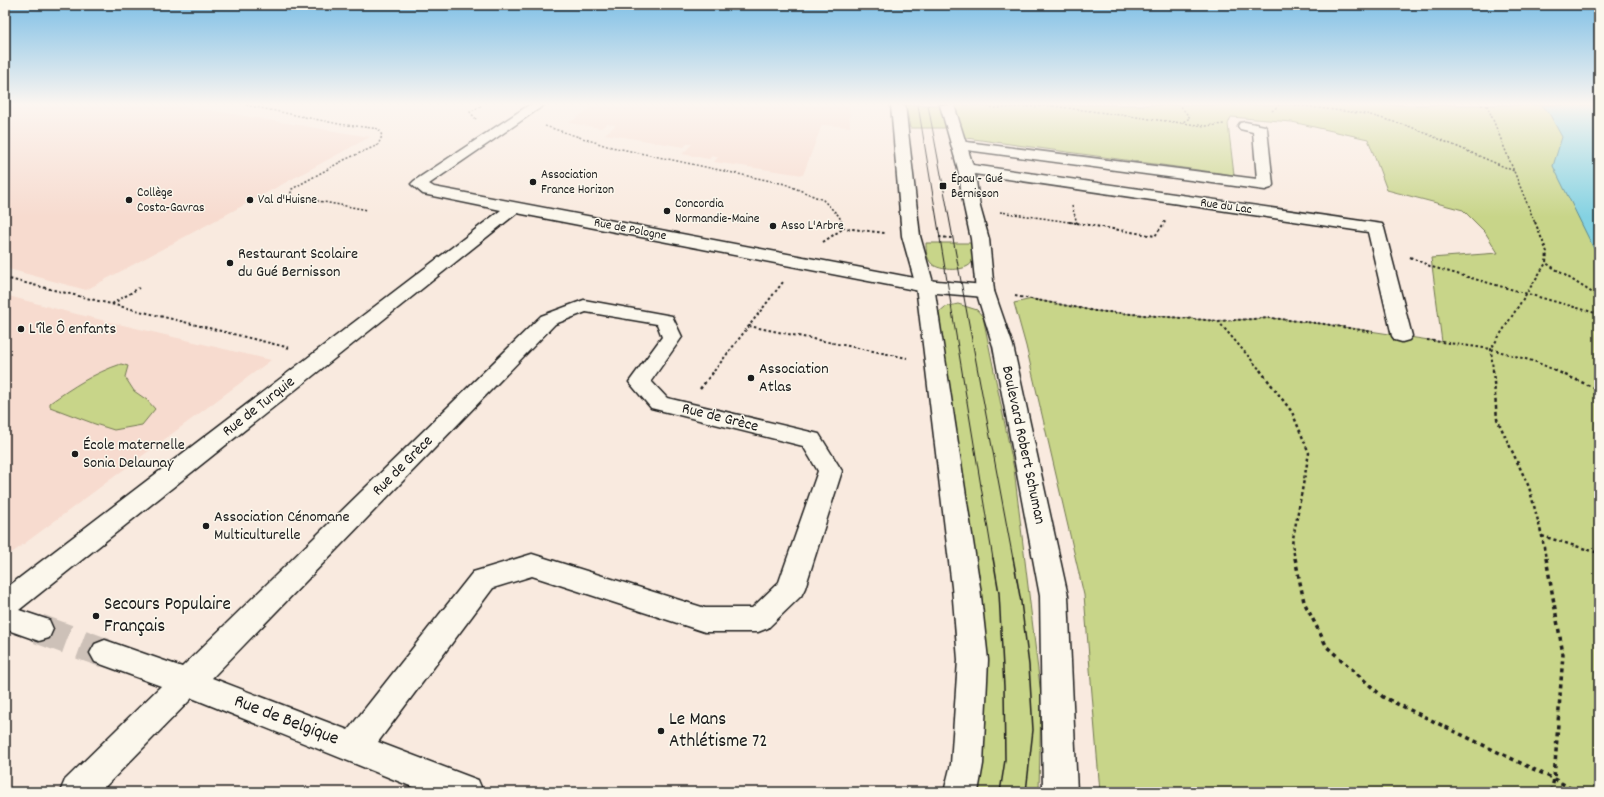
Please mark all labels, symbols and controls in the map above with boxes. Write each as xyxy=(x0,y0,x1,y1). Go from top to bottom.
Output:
place label: Association France Horizon xyxy=(541,166,614,200)
place label: Épau - Gué Bernisson xyxy=(951,170,1003,204)
marker: Association France Horizon xyxy=(528,177,538,187)
marker: Épau - Gué Bernisson xyxy=(938,181,948,191)
place label: Collège Costa-Gavras xyxy=(137,184,205,218)
place label: Val d'Huisne xyxy=(258,191,317,210)
street label: Rue du Lac xyxy=(1199,194,1253,220)
marker: Collège Costa-Gavras xyxy=(124,195,134,205)
marker: Val d'Huisne xyxy=(245,195,255,205)
place label: Concordia Normandie-Maine xyxy=(675,195,760,229)
marker: Concordia Normandie-Maine xyxy=(662,206,672,216)
street label: Rue de Pologne xyxy=(592,214,668,246)
place label: Asso L'Arbre xyxy=(781,217,844,236)
marker: Asso L'Arbre xyxy=(768,221,778,231)
place label: Restaurant Scolaire du Gué Bernisson xyxy=(238,243,358,284)
marker: Restaurant Scolaire du Gué Bernisson xyxy=(225,258,235,268)
place label: L'île Ô enfants xyxy=(29,318,116,341)
marker: L'île Ô enfants xyxy=(16,324,26,334)
place label: Association Atlas xyxy=(759,358,829,399)
street label: Boulevard Robert Schuman xyxy=(995,364,1051,526)
street label: Rue de Turquie xyxy=(218,371,300,443)
marker: Association Atlas xyxy=(746,373,756,383)
street label: Rue de Grèce xyxy=(679,397,761,439)
street label: Rue de Grèce xyxy=(367,430,439,502)
place label: École maternelle Sonia Delaunay xyxy=(83,434,185,475)
marker: École maternelle Sonia Delaunay xyxy=(70,449,80,459)
place label: Association Cénomane Multiculturelle xyxy=(214,506,349,547)
marker: Association Cénomane Multiculturelle xyxy=(201,521,211,531)
place label: Secours Populaire Français xyxy=(104,592,231,641)
marker: Secours Populaire Français xyxy=(91,611,101,621)
street label: Rue de Belgique xyxy=(230,689,342,753)
place label: Le Mans Athlétisme 72 xyxy=(669,707,768,756)
marker: Le Mans Athlétisme 72 xyxy=(656,726,666,736)

